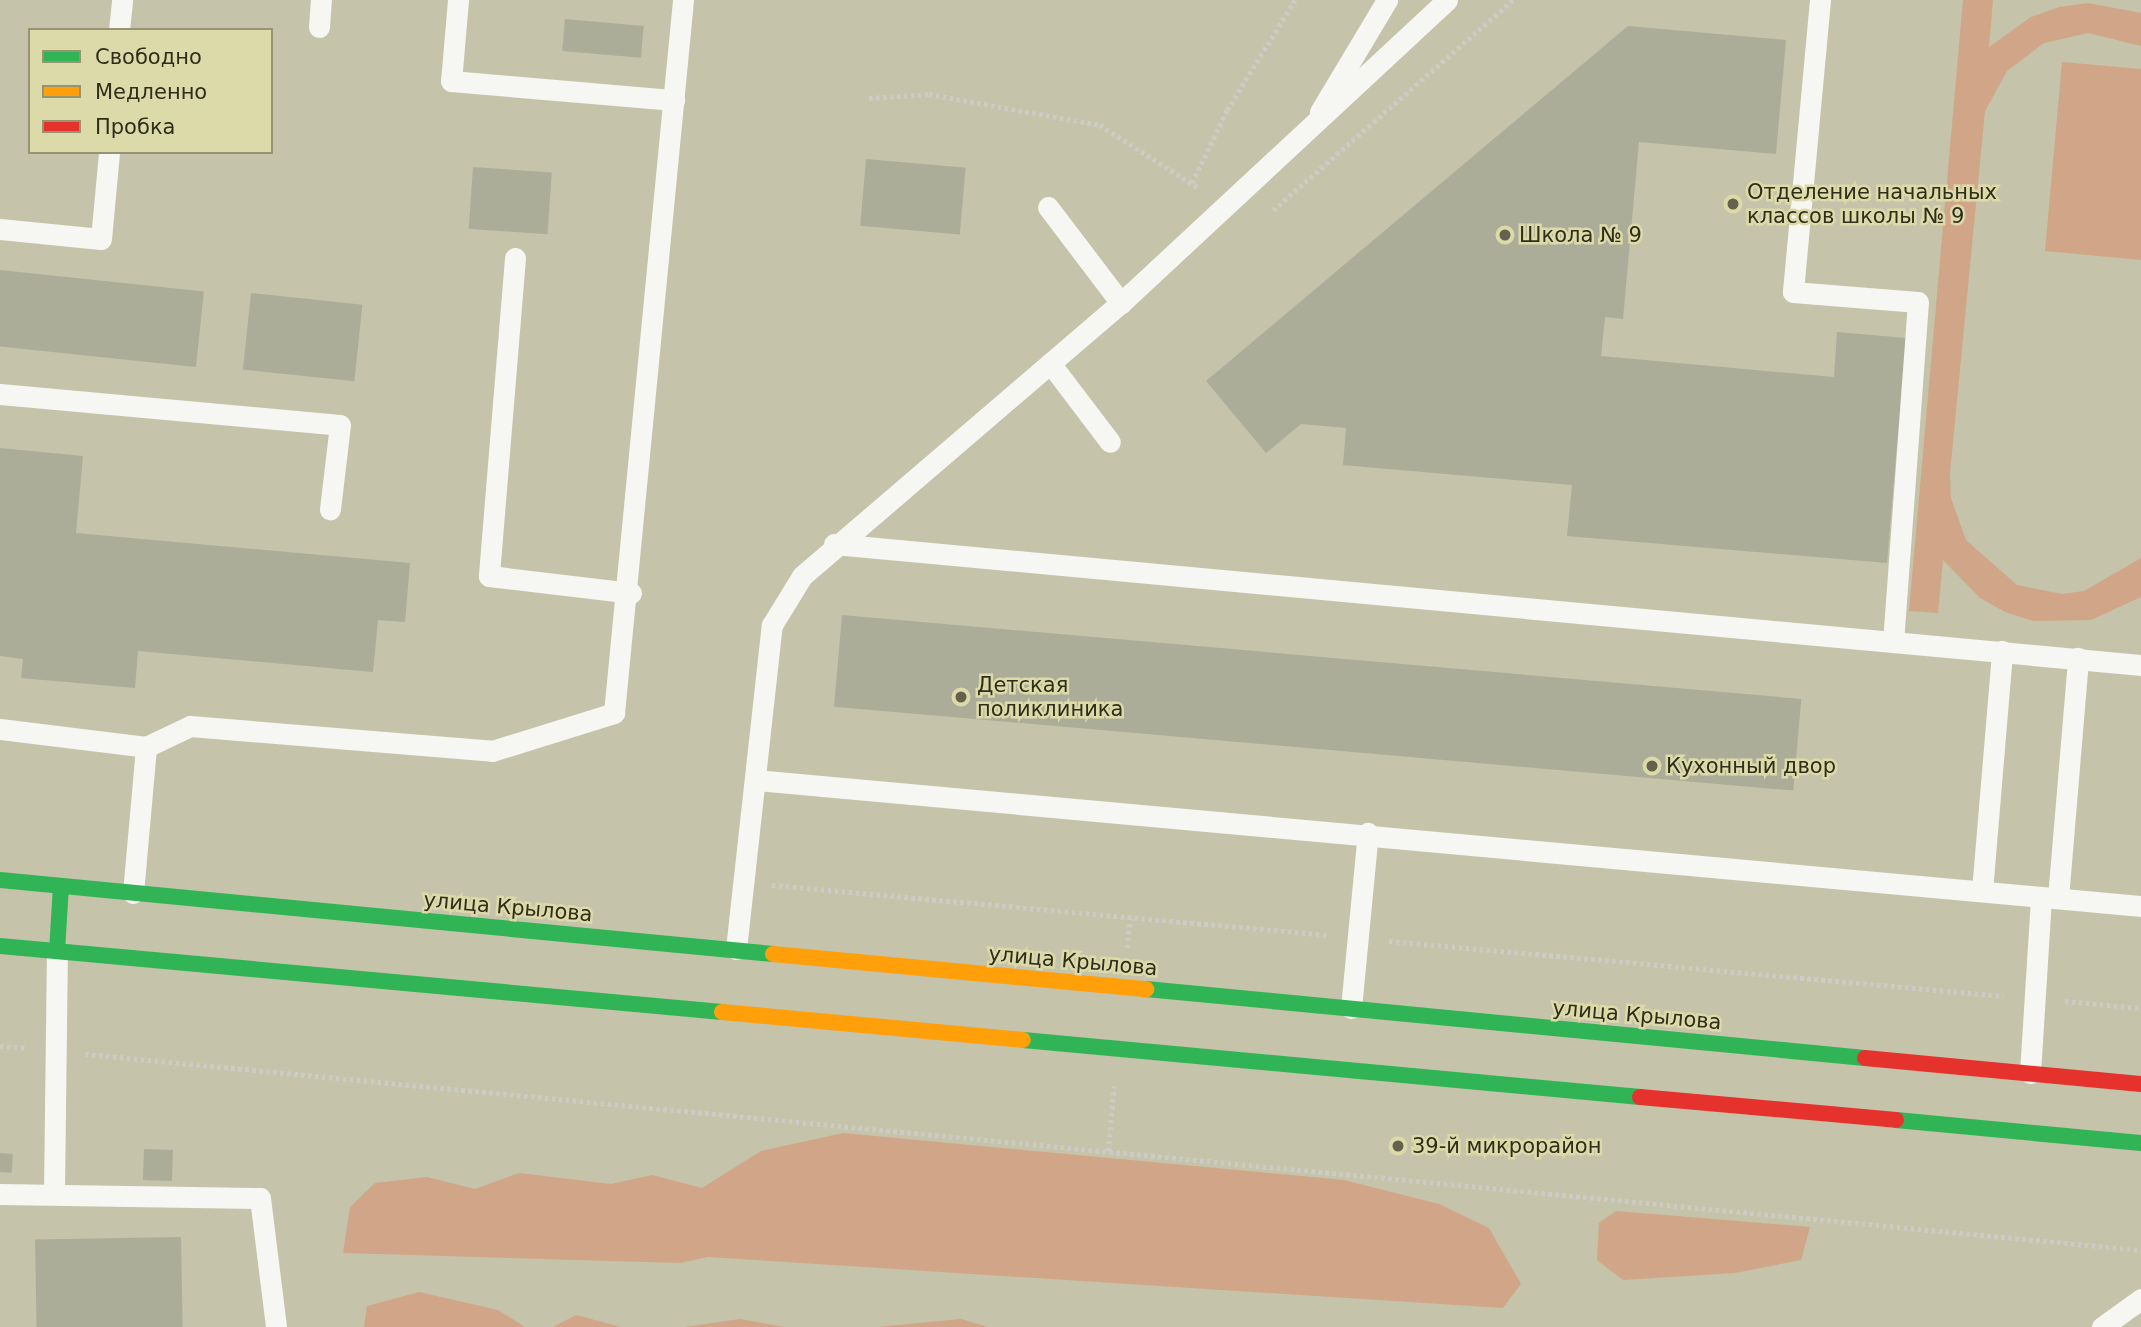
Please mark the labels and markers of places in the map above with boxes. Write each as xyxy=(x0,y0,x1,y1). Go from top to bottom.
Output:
place label: Отделение начальных классов школы № 9 xyxy=(1747,179,1997,229)
marker: Отделение начальных классов школы № 9 xyxy=(1725,196,1741,212)
place label: Школа № 9 xyxy=(1519,222,1642,248)
marker: Школа № 9 xyxy=(1497,227,1513,243)
place label: Детская поликлиника xyxy=(977,672,1123,722)
marker: Детская поликлиника xyxy=(951,687,971,707)
place label: Кухонный двор xyxy=(1666,753,1836,779)
marker: Кухонный двор xyxy=(1644,758,1660,774)
place label: 39-й микрорайон xyxy=(1412,1133,1601,1159)
marker: 39-й микрорайон xyxy=(1390,1138,1406,1154)

